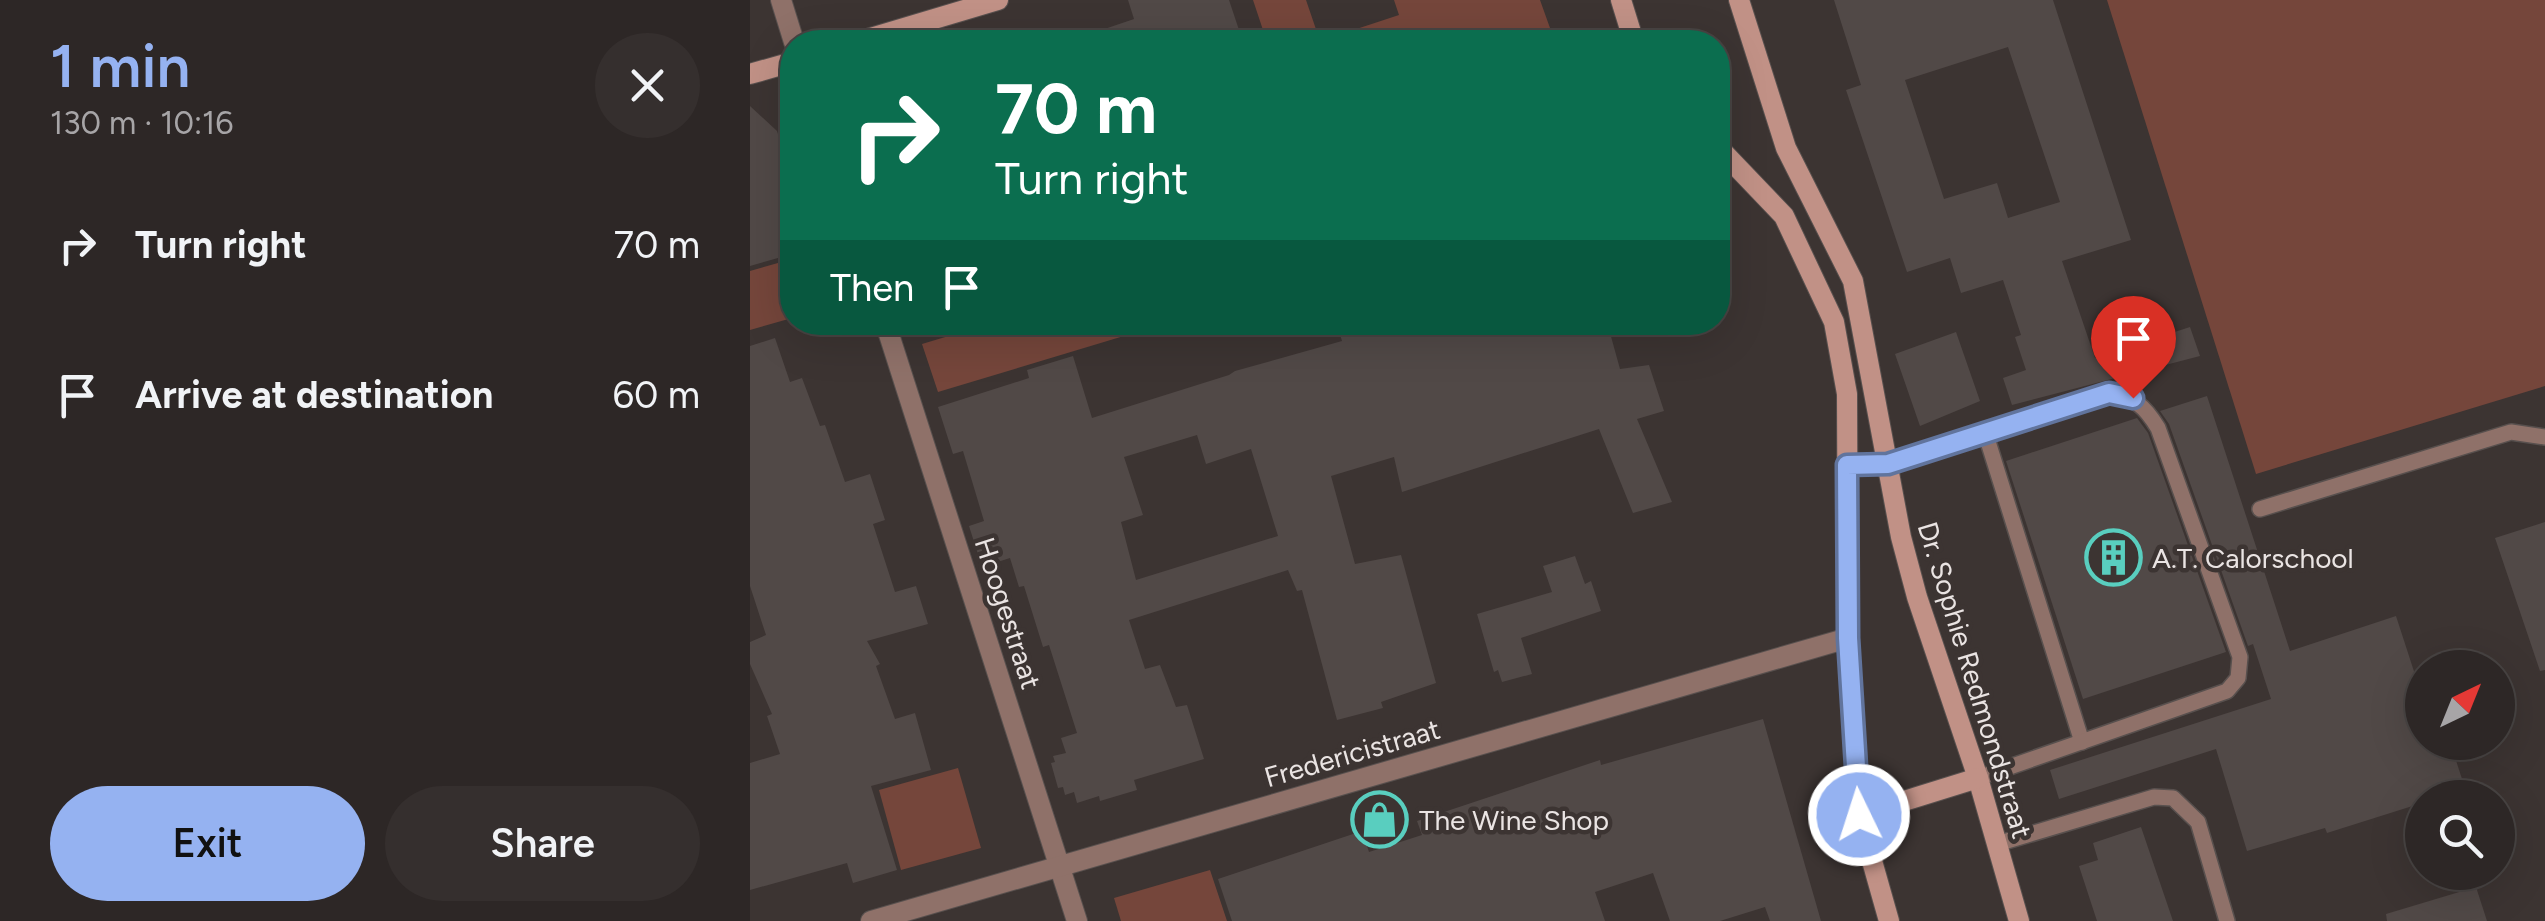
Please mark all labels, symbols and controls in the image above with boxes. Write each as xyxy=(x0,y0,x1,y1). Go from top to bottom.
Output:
text: 1 min xyxy=(50,30,190,102)
button: close xyxy=(595,33,700,138)
text: 70 m xyxy=(995,66,1157,151)
icon: right xyxy=(830,70,960,200)
text: 130 m · 10:16 xyxy=(50,104,233,142)
text: Turn right xyxy=(995,151,1188,205)
icon: right xyxy=(50,218,105,273)
text: Turn right xyxy=(135,222,307,268)
text: 70 m xyxy=(614,222,700,268)
icon: arrive xyxy=(934,260,989,315)
text: Then xyxy=(830,265,914,311)
pin xyxy=(2091,296,2176,399)
icon: arrive xyxy=(2106,311,2161,366)
icon: arrive xyxy=(50,368,105,423)
text: Arrive at destination xyxy=(135,372,493,418)
text: 60 m xyxy=(612,372,700,418)
street label: Dr. Sophie Redmondstraat xyxy=(1911,518,2039,842)
building icon: A.T. Calorschool xyxy=(2083,528,2143,588)
street label: Hoogestraat xyxy=(967,533,1049,693)
place label: A.T. Calorschool xyxy=(2152,541,2354,575)
north arrow xyxy=(2405,650,2515,760)
map controls xyxy=(2405,650,2515,890)
street label: Fredericistraat xyxy=(1260,712,1444,794)
position arrow xyxy=(1807,763,1911,867)
button: search xyxy=(2405,780,2515,890)
button: Exit xyxy=(50,786,365,901)
button: Share xyxy=(385,786,700,901)
shop icon: The Wine Shop xyxy=(1350,790,1410,850)
place label: The Wine Shop xyxy=(1419,803,1609,837)

